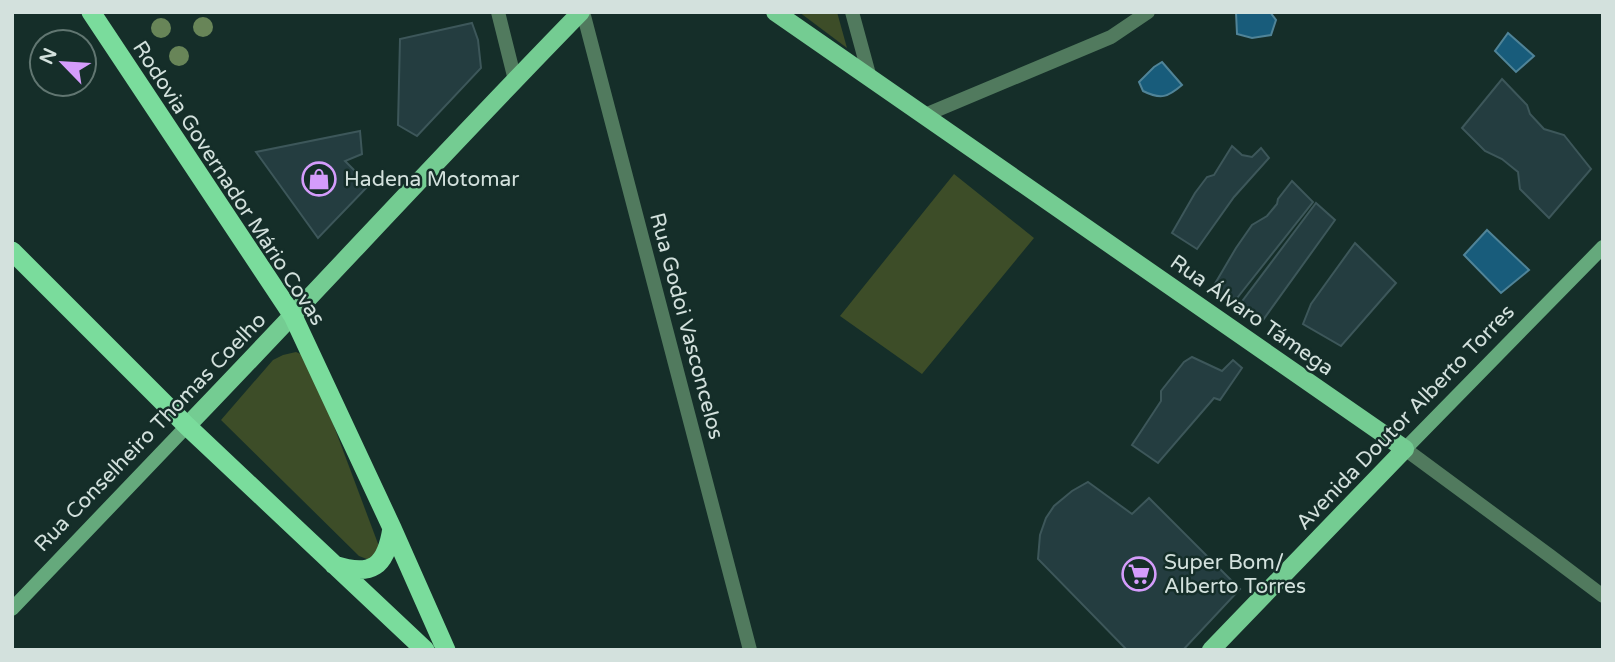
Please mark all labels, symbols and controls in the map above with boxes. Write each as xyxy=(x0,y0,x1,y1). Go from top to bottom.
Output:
north arrow xyxy=(28,28,98,98)
street label: Rodovia Governador Mário Covas xyxy=(127,36,330,330)
text: N xyxy=(35,45,62,68)
shop icon: Hadena Motomar xyxy=(300,160,338,198)
place label: Hadena Motomar xyxy=(344,167,519,192)
street label: Rua Godoi Vasconcelos xyxy=(644,210,729,442)
street label: Rua Álvaro Támega xyxy=(1165,250,1338,381)
street label: Avenida Doutor Alberto Torres xyxy=(1291,300,1520,535)
street label: Rua Conselheiro Thomas Coelho xyxy=(29,308,271,557)
place label: Super Bom/ Alberto Torres xyxy=(1164,550,1306,599)
supermarket icon: Super Bom/ Alberto Torres xyxy=(1120,555,1158,593)

